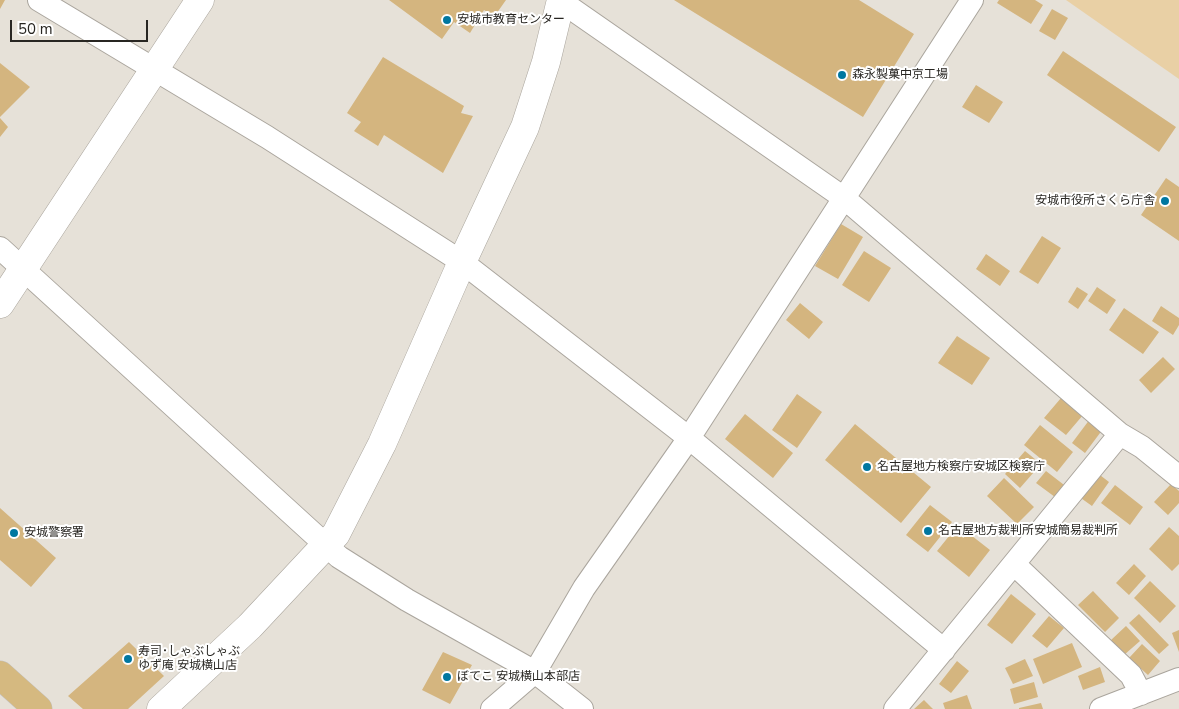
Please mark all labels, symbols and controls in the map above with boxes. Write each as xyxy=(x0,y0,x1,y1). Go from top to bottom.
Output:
scale bar xyxy=(12,10,150,42)
place label: 安城市教育センター xyxy=(457,13,565,27)
marker: 安城市教育センター xyxy=(441,14,453,26)
text: 50 m xyxy=(18,19,53,39)
place label: 森永製菓中京工場 xyxy=(852,68,948,82)
marker: 森永製菓中京工場 xyxy=(836,69,848,81)
place label: 安城市役所さくら庁舎 xyxy=(1035,194,1155,208)
marker: 安城市役所さくら庁舎 xyxy=(1159,195,1171,207)
place label: 名古屋地方検察庁安城区検察庁 xyxy=(877,460,1045,474)
marker: 名古屋地方検察庁安城区検察庁 xyxy=(861,461,873,473)
place label: 名古屋地方裁判所安城簡易裁判所 xyxy=(938,524,1118,538)
marker: 名古屋地方裁判所安城簡易裁判所 xyxy=(922,525,934,537)
place label: 安城警察署 xyxy=(24,526,84,540)
marker: 安城警察署 xyxy=(8,527,20,539)
place label: 寿司･しゃぶしゃぶ ゆず庵 安城横山店 xyxy=(138,645,240,673)
marker: 寿司･しゃぶしゃぶ ゆず庵 安城横山店 xyxy=(122,653,134,665)
place label: ぼてこ 安城横山本部店 xyxy=(457,670,580,684)
marker: ぼてこ 安城横山本部店 xyxy=(441,671,453,683)

